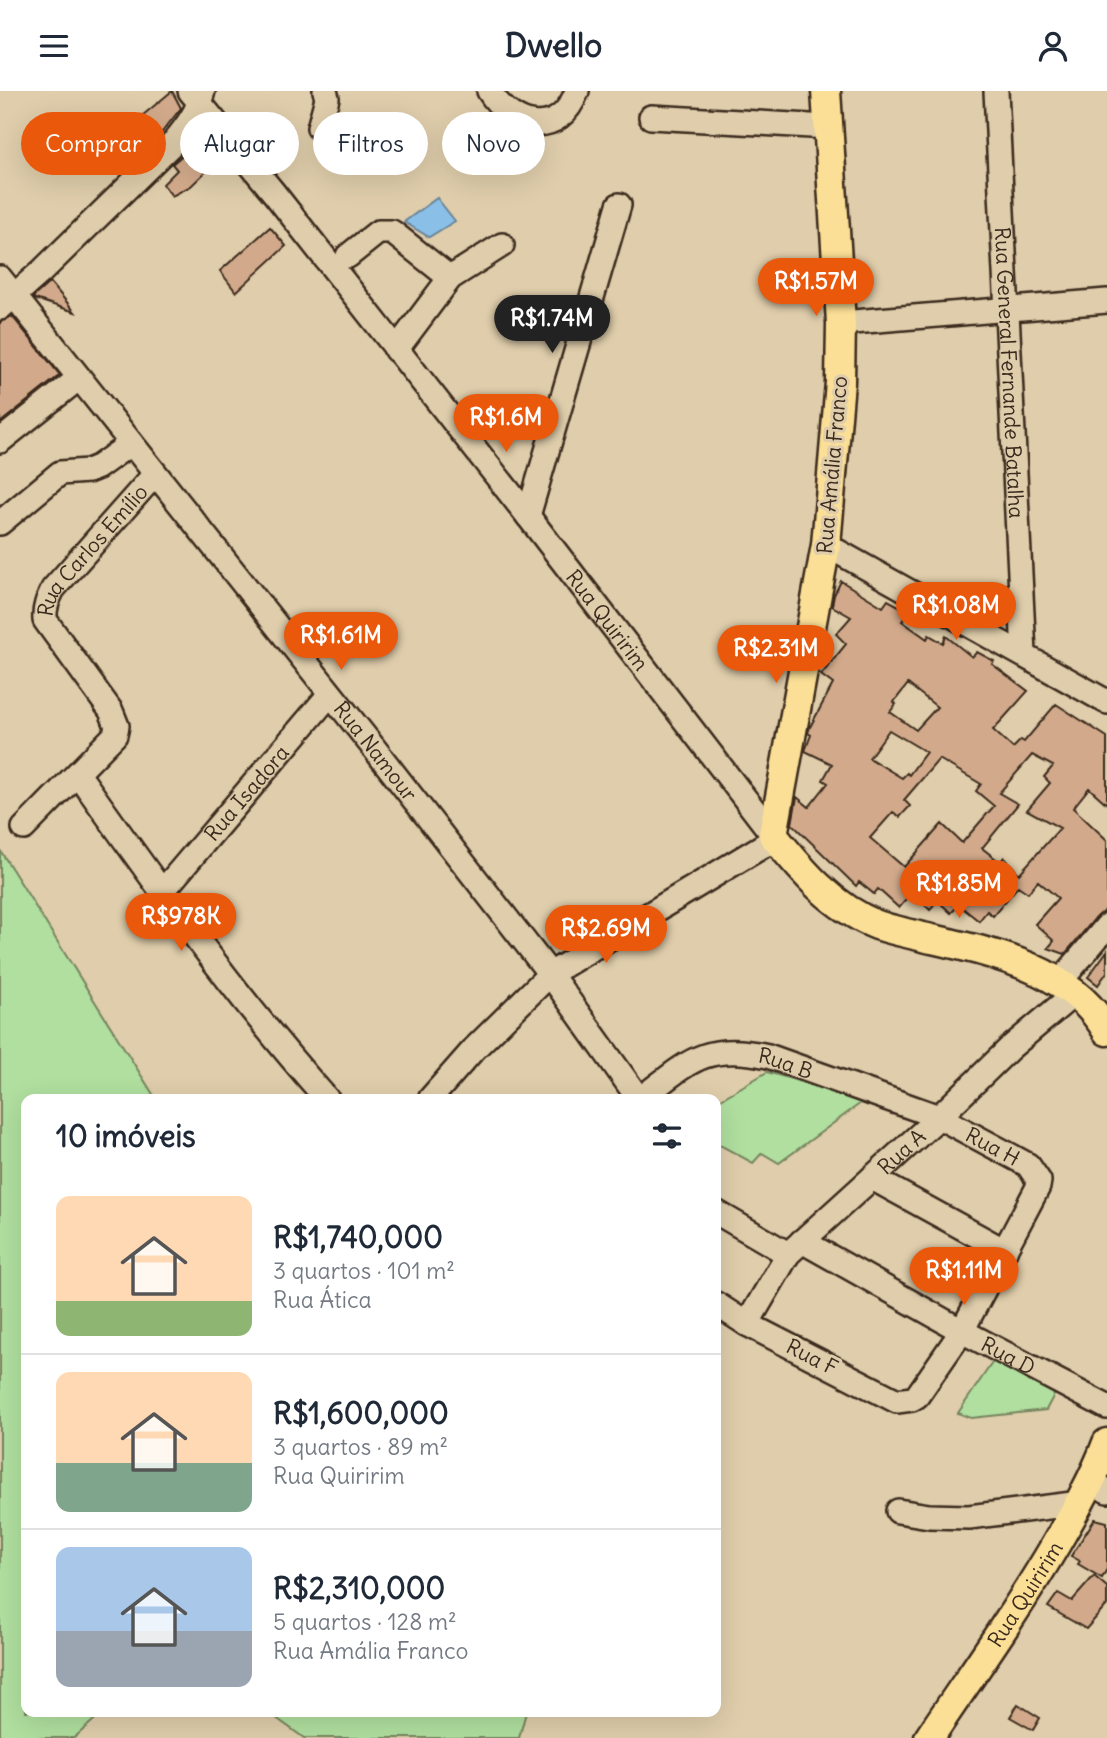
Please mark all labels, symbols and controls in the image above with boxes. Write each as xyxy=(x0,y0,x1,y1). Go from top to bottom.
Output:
text: Dwello xyxy=(505,25,602,66)
icon: menu xyxy=(35,27,73,65)
icon: person xyxy=(1034,27,1072,65)
chip: Comprar xyxy=(21,112,166,175)
chip: Alugar xyxy=(180,112,299,175)
chip: Filtros xyxy=(313,112,428,175)
chip: Novo xyxy=(442,112,545,175)
street label: Rua General Fernande Batalha xyxy=(989,226,1031,519)
pin: R$1.57M xyxy=(751,259,881,318)
text: R$1.57M xyxy=(774,266,858,295)
pin: R$1.74M xyxy=(487,295,617,355)
text: R$1.74M xyxy=(510,303,594,332)
street label: Rua Amália Franco xyxy=(811,375,853,555)
pin: R$1.6M xyxy=(449,395,563,454)
text: R$1.6M xyxy=(470,402,542,431)
street label: Rua Carlos Emílio xyxy=(31,478,153,618)
street label: Rua Quiririm xyxy=(560,564,655,676)
pin: R$1.08M xyxy=(891,582,1021,642)
text: R$1.08M xyxy=(912,590,1000,619)
pin: R$1.61M xyxy=(276,613,406,672)
text: R$1.61M xyxy=(300,620,382,649)
pin: R$2.31M xyxy=(711,625,841,685)
text: R$2.31M xyxy=(733,633,819,662)
street label: Rua Namour xyxy=(328,695,424,807)
street label: Rua Isadora xyxy=(198,739,294,846)
pin: R$1.85M xyxy=(894,861,1024,920)
text: R$1.85M xyxy=(916,868,1002,897)
pin: R$978K xyxy=(124,893,238,953)
text: R$978K xyxy=(141,901,221,930)
pin: R$2.69M xyxy=(541,905,671,965)
text: R$2.69M xyxy=(561,913,651,942)
street label: Rua B xyxy=(756,1041,817,1084)
text: 10 imóveis xyxy=(56,1117,196,1155)
icon: filters xyxy=(648,1117,686,1155)
street label: Rua H xyxy=(961,1121,1025,1172)
street label: Rua A xyxy=(871,1122,931,1180)
text: R$1,740,000 xyxy=(273,1218,443,1256)
icon: home xyxy=(112,1224,196,1308)
pin: R$1.11M xyxy=(899,1247,1029,1307)
text: R$1.11M xyxy=(926,1255,1002,1284)
text: 3 quartos · 101 m² xyxy=(273,1256,455,1285)
text: Rua Ática xyxy=(273,1285,372,1314)
street label: Rua D xyxy=(977,1330,1040,1381)
street label: Rua F xyxy=(782,1333,842,1381)
text: R$1,600,000 xyxy=(273,1394,449,1432)
icon: home xyxy=(112,1400,196,1484)
text: 3 quartos · 89 m² xyxy=(273,1432,448,1461)
text: Rua Quiririm xyxy=(273,1461,405,1490)
street label: Rua Quiririm xyxy=(981,1536,1068,1652)
text: R$2,310,000 xyxy=(273,1569,445,1607)
icon: home xyxy=(112,1575,196,1659)
text: 5 quartos · 128 m² xyxy=(273,1607,457,1636)
text: Rua Amália Franco xyxy=(273,1636,468,1665)

